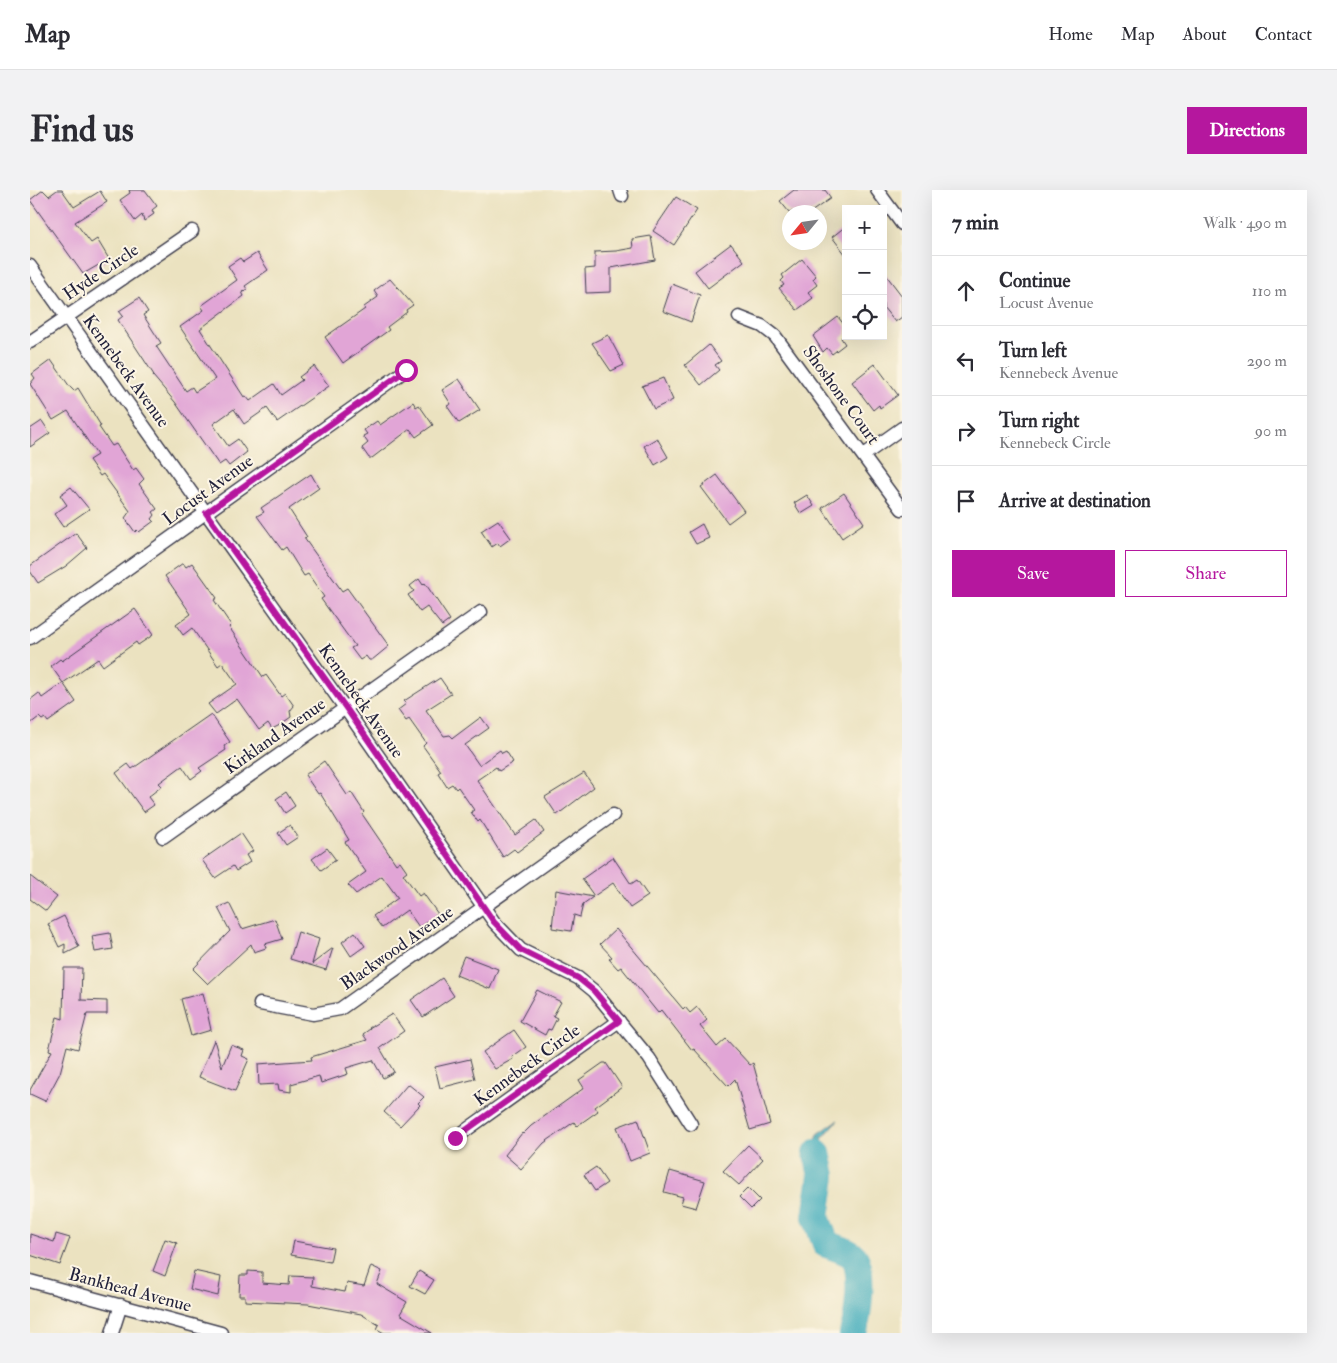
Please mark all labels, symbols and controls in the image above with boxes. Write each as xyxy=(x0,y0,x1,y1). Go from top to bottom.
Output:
text: Map xyxy=(25,19,70,50)
text: Home xyxy=(1048,23,1093,46)
text: Map xyxy=(1121,23,1155,46)
text: About xyxy=(1183,23,1227,46)
text: Contact xyxy=(1255,23,1312,46)
button: Directions xyxy=(1187,107,1307,154)
text: Find us xyxy=(30,108,134,152)
north arrow xyxy=(782,205,827,250)
map controls xyxy=(842,205,887,340)
button: + xyxy=(842,205,887,250)
text: 7 min xyxy=(952,209,999,236)
text: Walk · 490 m xyxy=(1203,213,1287,233)
street label: Hyde Circle xyxy=(59,238,144,306)
button: − xyxy=(842,250,887,295)
text: Continue xyxy=(999,269,1070,293)
icon: ahead xyxy=(952,277,980,305)
text: 110 m xyxy=(1252,281,1287,301)
text: Locust Avenue xyxy=(999,293,1093,313)
button: locate xyxy=(842,295,887,340)
street label: Kennebeck Avenue xyxy=(77,310,175,432)
text: Turn left xyxy=(999,339,1067,363)
street label: Shoshone Court xyxy=(797,341,885,449)
icon: left xyxy=(952,347,980,375)
text: 290 m xyxy=(1247,351,1287,371)
route start xyxy=(395,359,418,382)
text: Kennebeck Avenue xyxy=(999,363,1118,383)
text: Turn right xyxy=(999,409,1079,433)
icon: right xyxy=(952,417,980,445)
text: 90 m xyxy=(1255,421,1287,441)
text: Kennebeck Circle xyxy=(999,433,1111,453)
street label: Locust Avenue xyxy=(158,449,258,531)
icon: arrive xyxy=(952,487,980,515)
text: Arrive at destination xyxy=(999,489,1151,513)
button: Save xyxy=(952,550,1115,597)
button: Share xyxy=(1125,550,1287,597)
street label: Kennebeck Avenue xyxy=(313,639,409,763)
street label: Kirkland Avenue xyxy=(220,692,331,779)
street label: Blackwood Avenue xyxy=(336,900,458,995)
street label: Kennebeck Circle xyxy=(469,1018,585,1111)
route end xyxy=(444,1127,467,1150)
street label: Bankhead Avenue xyxy=(66,1263,194,1318)

